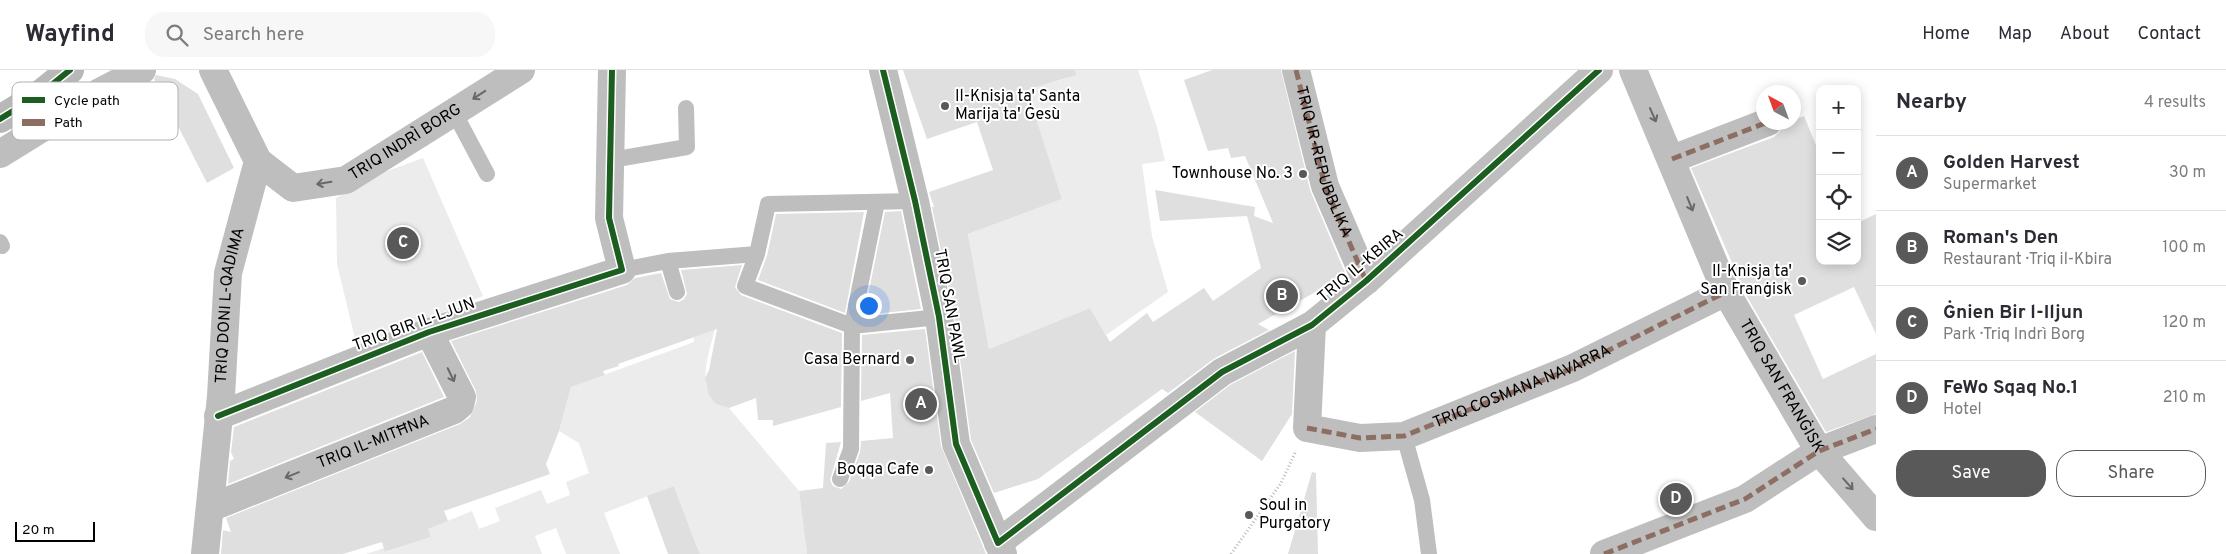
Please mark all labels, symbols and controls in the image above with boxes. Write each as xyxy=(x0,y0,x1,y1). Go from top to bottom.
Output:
search box xyxy=(145,12,495,57)
text: Wayfind xyxy=(25,20,115,50)
icon: search xyxy=(163,21,191,49)
text: Search here xyxy=(203,23,304,47)
text: Home xyxy=(1922,23,1970,46)
text: Map xyxy=(1998,23,2032,46)
text: About xyxy=(2060,23,2109,46)
text: Contact xyxy=(2137,23,2201,46)
legend xyxy=(12,82,178,140)
street label: TRIQ IR-REPUBBLIKA xyxy=(1290,84,1356,241)
north arrow xyxy=(1756,85,1801,130)
map controls xyxy=(1816,85,1861,265)
button: + xyxy=(1816,85,1861,130)
place label: Il-Knisja ta' Santa Marija ta' Ġesù xyxy=(955,87,1080,125)
text: Nearby xyxy=(1896,89,1967,116)
one-way arrow xyxy=(473,90,487,100)
text: Cycle path xyxy=(54,93,120,110)
text: 4 results xyxy=(2144,93,2206,113)
street label: TRIQ INDRÌ BORG xyxy=(346,100,465,185)
marker: Il-Knisja ta' Santa Marija ta' Ġesù xyxy=(939,100,951,112)
one-way arrow xyxy=(1649,107,1658,122)
text: Path xyxy=(54,115,83,132)
button: − xyxy=(1816,130,1861,175)
text: Golden Harvest xyxy=(1943,151,2080,175)
text: A xyxy=(1906,163,1918,183)
text: 30 m xyxy=(2169,163,2206,183)
place label: Townhouse No. 3 xyxy=(1172,164,1293,184)
marker: Townhouse No. 3 xyxy=(1297,168,1309,180)
button: locate xyxy=(1816,175,1861,220)
text: Supermarket xyxy=(1943,175,2037,195)
one-way arrow xyxy=(317,179,333,189)
one-way arrow xyxy=(1686,196,1696,211)
button: layers xyxy=(1816,220,1861,265)
pin: C xyxy=(387,224,419,262)
street label: TRIQ IL-KBIRA xyxy=(1314,224,1408,308)
street label: TRIQ DONI L-QADIMA xyxy=(212,225,250,384)
text: Roman's Den xyxy=(1943,226,2059,250)
text: B xyxy=(1906,238,1918,258)
text: 100 m xyxy=(2162,238,2206,258)
street label: TRIQ SAN PAWL xyxy=(929,247,969,365)
text: Restaurant · Triq il-Kbira xyxy=(1943,250,2112,270)
place label: Il-Knisja ta' San Franġisk xyxy=(1700,262,1792,300)
marker: Il-Knisja ta' San Franġisk xyxy=(1796,275,1808,287)
pin: B xyxy=(1266,277,1298,315)
your location xyxy=(856,293,882,319)
street label: TRIQ BIR IL-LJUN xyxy=(350,294,478,356)
text: Ġnien Bir l-Iljun xyxy=(1943,301,2083,325)
text: C xyxy=(1907,313,1917,333)
text: 120 m xyxy=(2163,313,2206,333)
street label: TRIQ SAN FRANĠISK xyxy=(1734,316,1828,457)
text: Park · Triq Indrì Borg xyxy=(1943,325,2085,345)
street label: TRIQ COSMANA NAVARRA xyxy=(1430,341,1615,433)
place label: Casa Bernard xyxy=(804,350,900,370)
marker: Casa Bernard xyxy=(904,354,916,366)
one-way arrow xyxy=(447,367,456,382)
text: FeWo Sqaq No.1 xyxy=(1943,376,2078,400)
pin: A xyxy=(905,385,937,423)
text: D xyxy=(1906,388,1918,408)
text: 210 m xyxy=(2163,388,2206,408)
text: Hotel xyxy=(1943,400,1982,420)
street label: TRIQ IL-MITĦNA xyxy=(314,411,433,474)
button: Save xyxy=(1896,450,2046,497)
button: Share xyxy=(2056,450,2206,497)
place label: Boqqa Cafe xyxy=(837,460,919,480)
marker: Boqqa Cafe xyxy=(923,464,935,476)
one-way arrow xyxy=(285,471,300,480)
one-way arrow xyxy=(1842,478,1853,491)
pin: D xyxy=(1660,480,1692,518)
place label: Soul in Purgatory xyxy=(1259,496,1331,534)
marker: Soul in Purgatory xyxy=(1243,509,1255,521)
scale bar xyxy=(15,519,95,542)
text: 20 m xyxy=(22,522,55,539)

